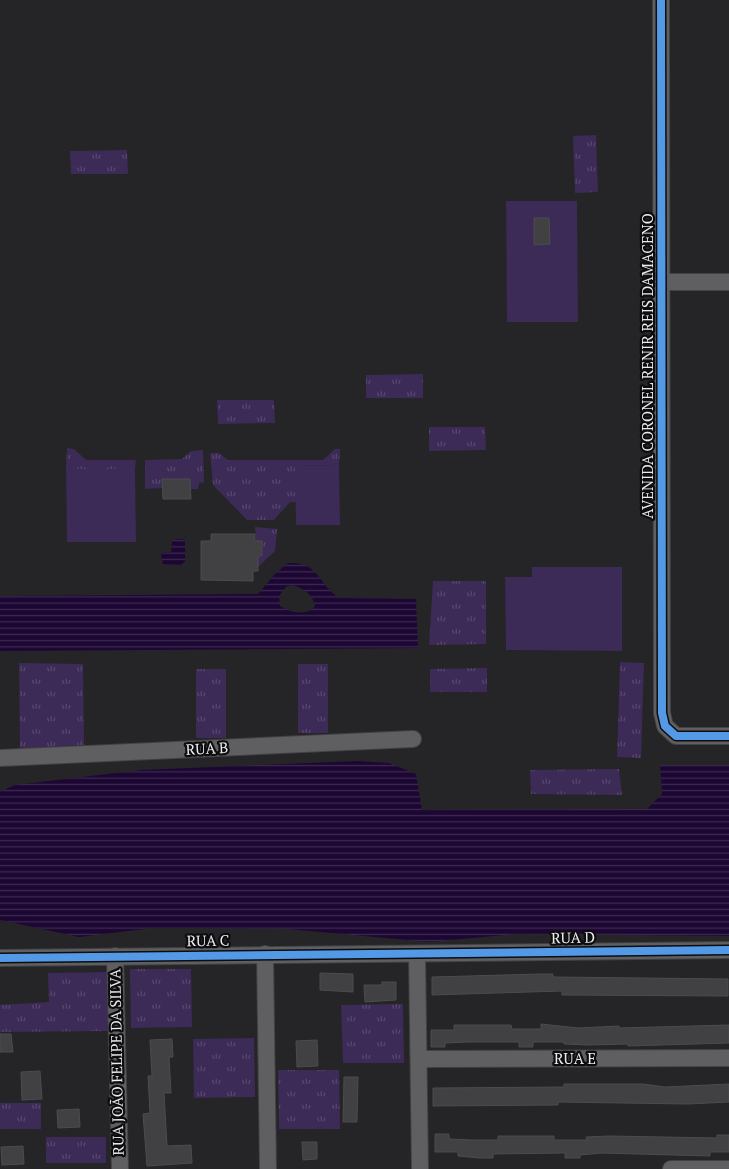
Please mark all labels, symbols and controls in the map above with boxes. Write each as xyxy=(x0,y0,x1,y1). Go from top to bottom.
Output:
street label: AVENIDA CORONEL RENIR REIS DAMACENO xyxy=(637,213,657,519)
street label: RUA B xyxy=(185,737,229,759)
street label: RUA D xyxy=(551,927,595,947)
street label: RUA C xyxy=(186,930,230,950)
street label: RUA JOÃO FELIPE DA SILVA xyxy=(104,968,128,1156)
street label: RUA E xyxy=(554,1048,596,1068)

